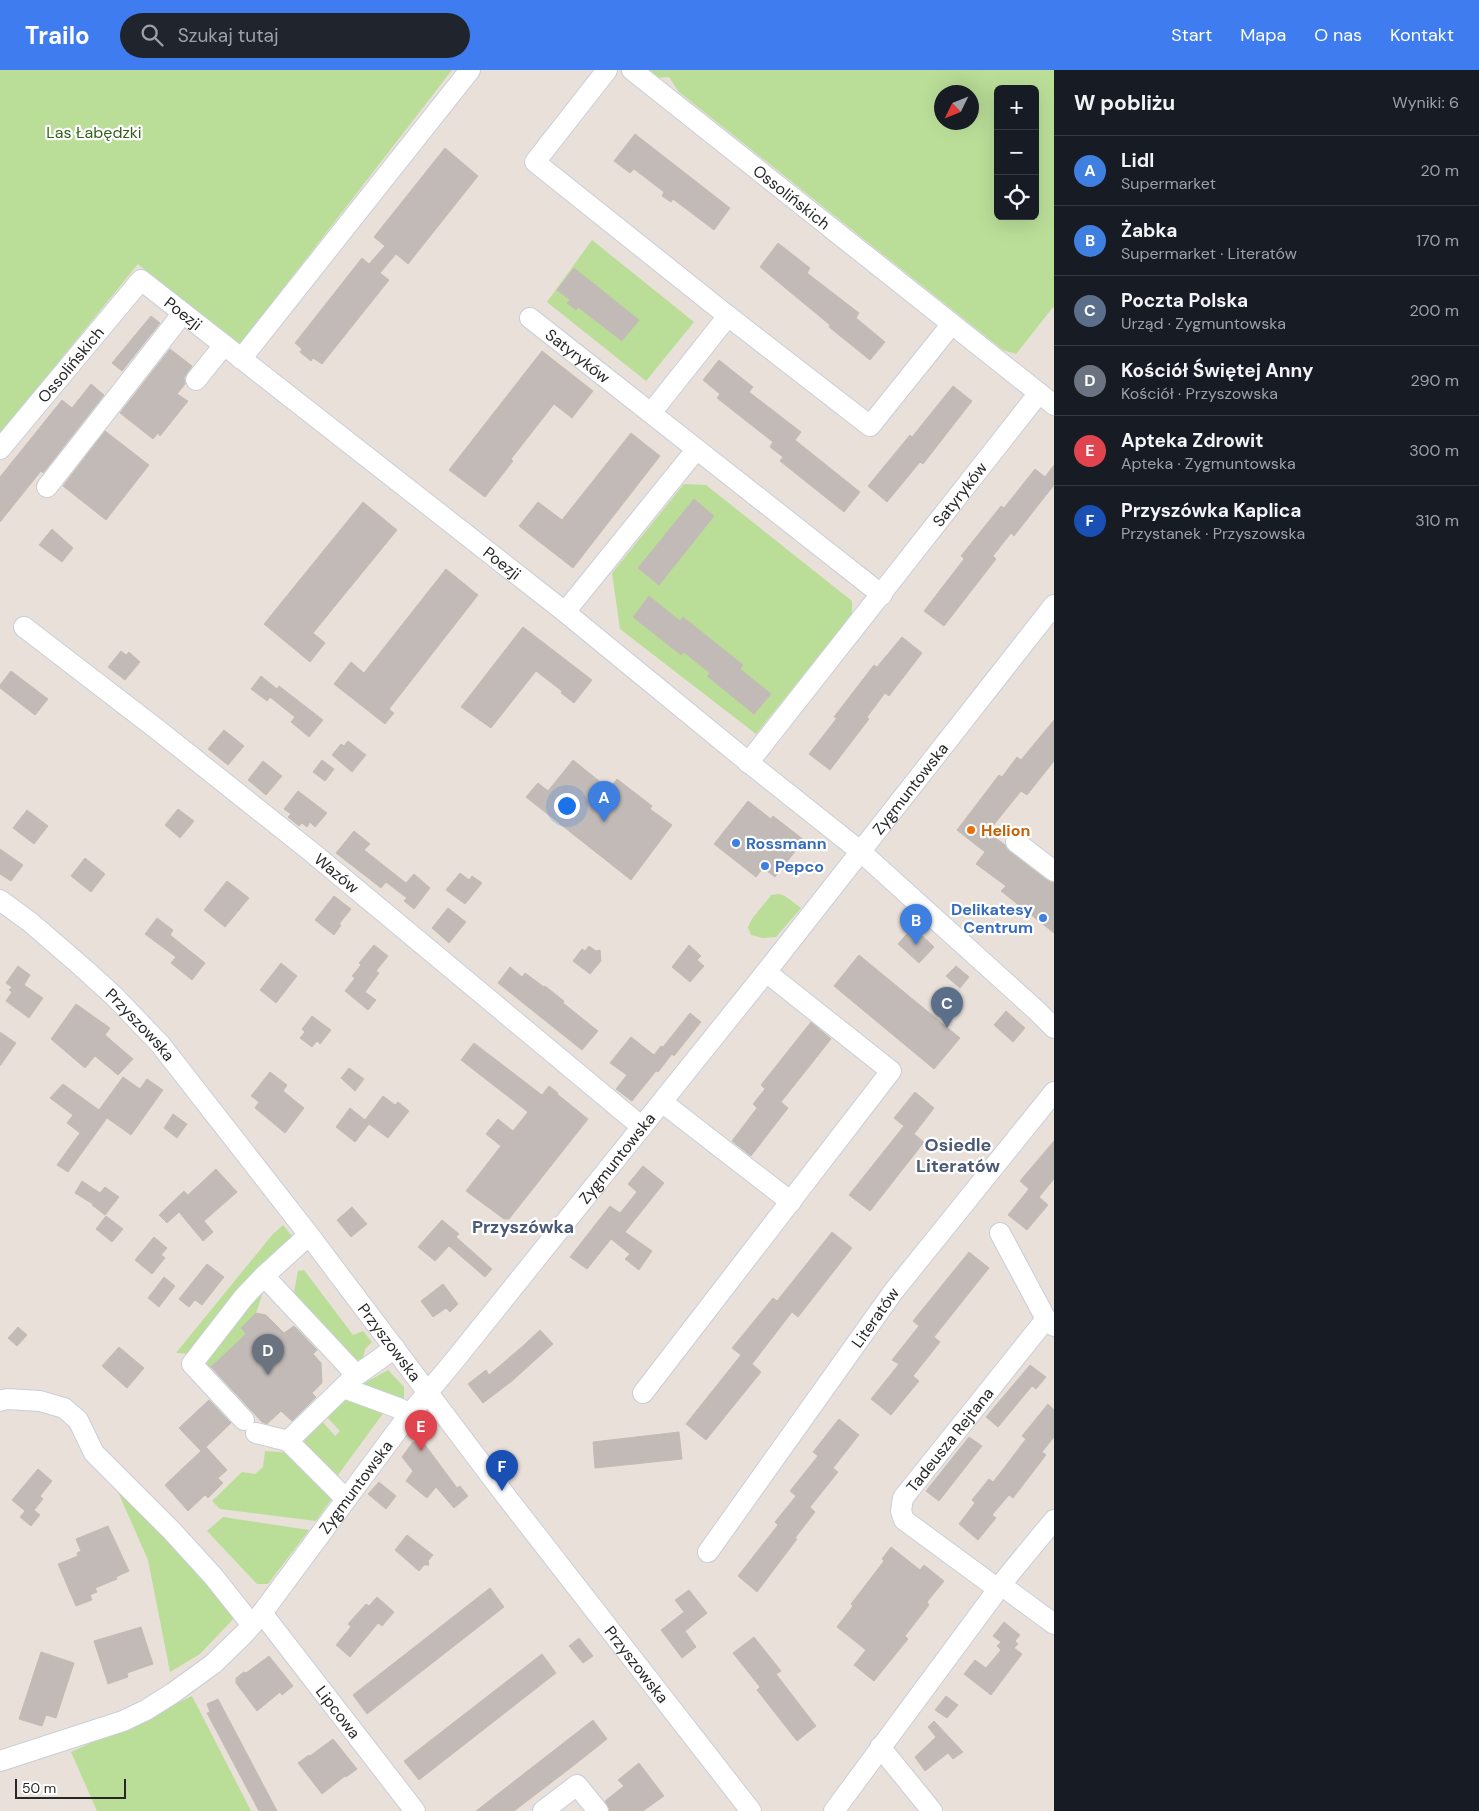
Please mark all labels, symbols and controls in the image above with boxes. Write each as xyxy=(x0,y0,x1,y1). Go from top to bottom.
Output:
search box xyxy=(120,13,470,58)
text: Trailo xyxy=(25,20,90,51)
icon: search xyxy=(138,21,166,49)
text: Szukaj tutaj xyxy=(178,23,279,48)
text: Start xyxy=(1171,23,1212,47)
text: Mapa xyxy=(1240,23,1286,47)
text: O nas xyxy=(1314,23,1362,47)
text: Kontakt xyxy=(1390,23,1454,47)
north arrow xyxy=(934,85,979,130)
map controls xyxy=(994,85,1039,220)
button: + xyxy=(994,85,1039,130)
text: W pobliżu xyxy=(1074,89,1175,117)
text: Wyniki: 6 xyxy=(1392,92,1459,113)
park label: Las Łabędzki xyxy=(46,122,142,143)
button: − xyxy=(994,130,1039,175)
text: Lidl xyxy=(1121,148,1154,173)
street label: Ossolińskich xyxy=(749,160,835,234)
text: A xyxy=(1084,160,1096,181)
text: 20 m xyxy=(1420,160,1459,181)
text: Supermarket xyxy=(1121,173,1216,194)
button: locate xyxy=(994,175,1039,220)
text: Żabka xyxy=(1121,218,1177,243)
text: B xyxy=(1085,230,1095,251)
text: 170 m xyxy=(1416,230,1459,251)
text: Supermarket · Literatów xyxy=(1121,243,1297,264)
text: Poczta Polska xyxy=(1121,288,1248,313)
street label: Poezji xyxy=(160,292,207,335)
text: C xyxy=(1084,300,1096,321)
text: 200 m xyxy=(1410,300,1459,321)
text: Urząd · Zygmuntowska xyxy=(1121,313,1286,334)
street label: Ossolińskich xyxy=(33,322,108,407)
street label: Satyryków xyxy=(541,324,615,388)
text: Kościół Świętej Anny xyxy=(1121,358,1313,383)
text: D xyxy=(1084,370,1096,391)
text: 290 m xyxy=(1410,370,1459,391)
text: Kościół · Przyszowska xyxy=(1121,383,1278,404)
text: Apteka Zdrowit xyxy=(1121,428,1263,453)
text: E xyxy=(1085,440,1095,461)
text: 300 m xyxy=(1409,440,1459,461)
text: Apteka · Zygmuntowska xyxy=(1121,453,1296,474)
street label: Satyryków xyxy=(927,458,991,531)
text: Przyszówka Kaplica xyxy=(1121,498,1302,523)
text: F xyxy=(1086,510,1094,531)
text: 310 m xyxy=(1415,510,1459,531)
text: Przystanek · Przyszowska xyxy=(1121,523,1305,544)
street label: Poezji xyxy=(479,542,526,584)
street label: Zygmuntowska xyxy=(868,738,953,838)
pin: A xyxy=(588,781,620,822)
your location xyxy=(554,793,580,819)
place label: Helion xyxy=(981,820,1030,841)
marker: Helion xyxy=(965,824,977,836)
place label: Rossmann xyxy=(746,833,827,854)
marker: Rossmann xyxy=(730,837,742,849)
street label: Wazów xyxy=(310,848,364,898)
place label: Pepco xyxy=(775,856,824,877)
marker: Pepco xyxy=(759,860,771,872)
place label: Delikatesy Centrum xyxy=(951,899,1033,938)
pin: B xyxy=(900,904,932,945)
marker: Delikatesy Centrum xyxy=(1037,912,1049,924)
street label: Przyszowska xyxy=(101,983,180,1065)
pin: C xyxy=(931,987,963,1028)
street label: Zygmuntowska xyxy=(574,1108,660,1208)
district label: Osiedle Literatów xyxy=(916,1133,1000,1178)
district label: Przyszówka xyxy=(472,1215,574,1239)
street label: Literatów xyxy=(846,1283,904,1352)
street label: Przyszowska xyxy=(354,1299,426,1385)
pin: D xyxy=(252,1334,284,1375)
street label: Tadeusza Rejtana xyxy=(901,1383,998,1496)
pin: E xyxy=(405,1410,437,1451)
street label: Zygmuntowska xyxy=(314,1436,397,1538)
pin: F xyxy=(486,1450,518,1491)
street label: Przyszowska xyxy=(600,1621,674,1707)
street label: Lipcowa xyxy=(311,1681,365,1743)
scale bar xyxy=(15,1776,126,1799)
text: 50 m xyxy=(22,1779,56,1797)

